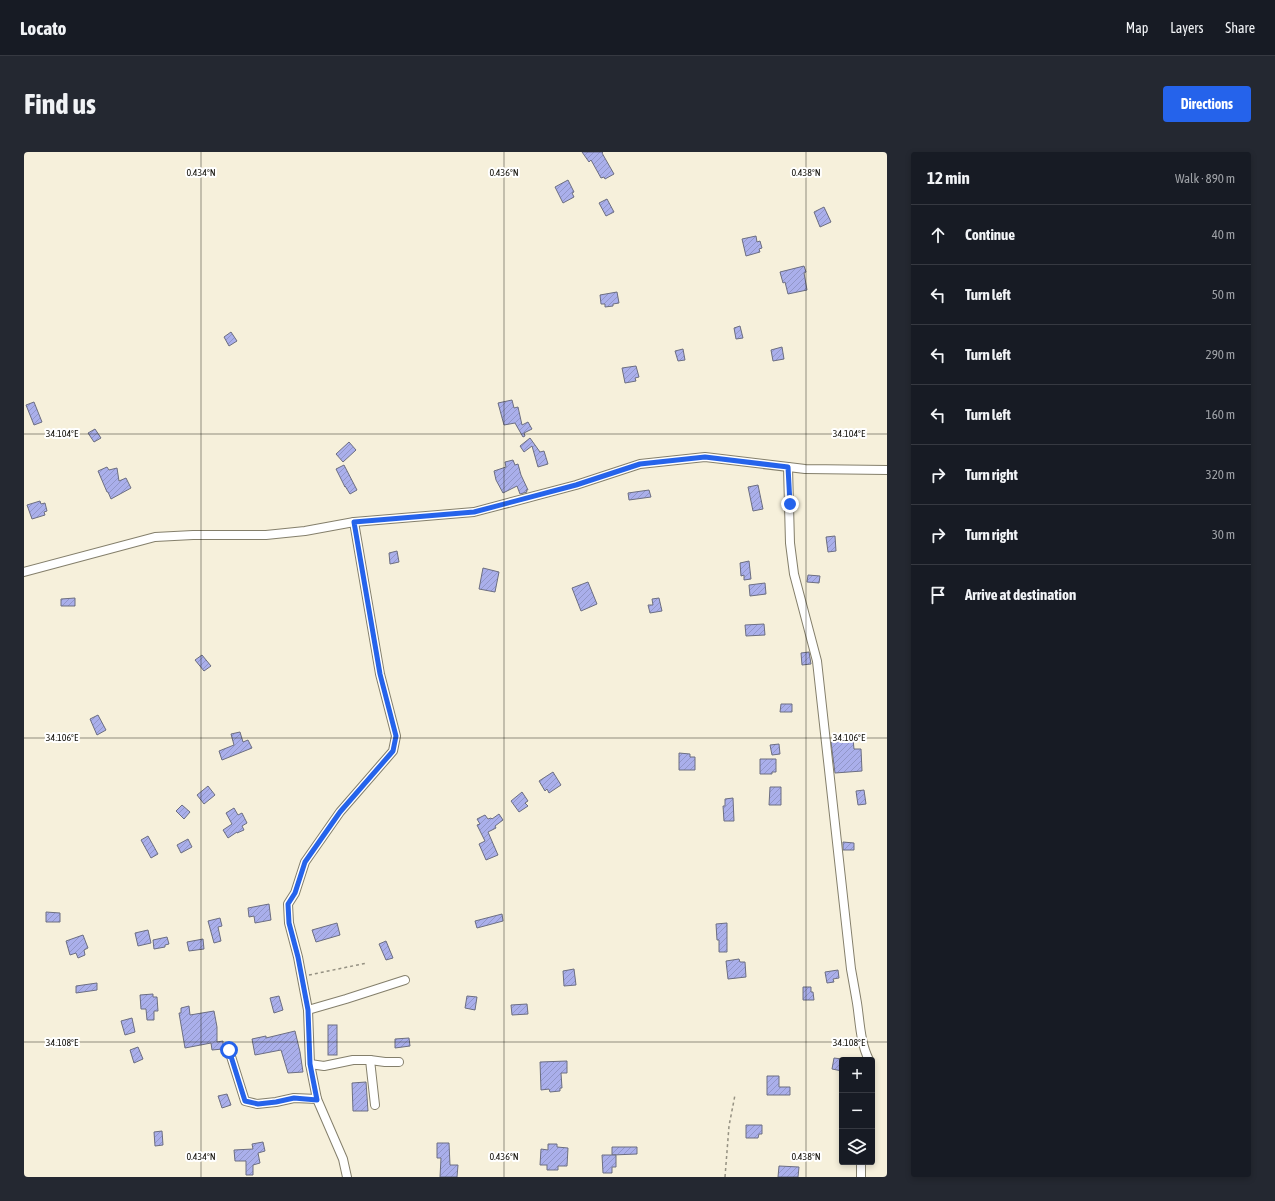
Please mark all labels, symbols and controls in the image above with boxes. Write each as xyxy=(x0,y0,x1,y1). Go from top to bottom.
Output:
text: Locato xyxy=(20,17,66,39)
text: Map xyxy=(1126,20,1148,36)
text: Layers xyxy=(1170,20,1203,36)
text: Share xyxy=(1225,20,1255,36)
button: Directions xyxy=(1163,86,1251,122)
text: Find us xyxy=(24,88,96,120)
text: 0.434°N xyxy=(186,167,216,178)
text: 0.436°N xyxy=(489,167,519,178)
text: 0.438°N xyxy=(791,167,821,178)
text: 12 min xyxy=(927,168,970,188)
text: Walk · 890 m xyxy=(1175,171,1235,186)
icon: ahead xyxy=(927,224,949,246)
text: Continue xyxy=(965,226,1015,243)
text: 40 m xyxy=(1212,227,1235,242)
icon: left xyxy=(927,284,949,306)
text: Turn left xyxy=(965,286,1011,303)
text: 50 m xyxy=(1212,287,1235,302)
icon: left xyxy=(927,344,949,366)
text: Turn left xyxy=(965,346,1011,363)
text: 290 m xyxy=(1206,347,1235,362)
icon: left xyxy=(927,404,949,426)
text: Turn left xyxy=(965,406,1011,423)
text: 160 m xyxy=(1206,407,1235,422)
text: 34.104°E xyxy=(46,428,79,439)
text: 34.104°E xyxy=(833,428,866,439)
icon: right xyxy=(927,464,949,486)
text: Turn right xyxy=(965,466,1018,483)
text: 320 m xyxy=(1206,467,1235,482)
route end xyxy=(781,495,799,513)
icon: right xyxy=(927,524,949,546)
text: Turn right xyxy=(965,526,1018,543)
text: 30 m xyxy=(1212,527,1235,542)
icon: arrive xyxy=(927,584,949,606)
text: Arrive at destination xyxy=(965,586,1076,603)
text: 34.106°E xyxy=(46,732,79,743)
text: 34.106°E xyxy=(833,732,866,743)
text: 34.108°E xyxy=(46,1037,79,1048)
text: 34.108°E xyxy=(833,1037,866,1048)
route start xyxy=(220,1041,238,1059)
map controls xyxy=(839,1057,875,1165)
button: + xyxy=(839,1057,875,1093)
button: − xyxy=(839,1093,875,1129)
button: layers xyxy=(839,1129,875,1165)
text: 0.434°N xyxy=(186,1151,216,1162)
text: 0.436°N xyxy=(489,1151,519,1162)
text: 0.438°N xyxy=(791,1151,821,1162)

